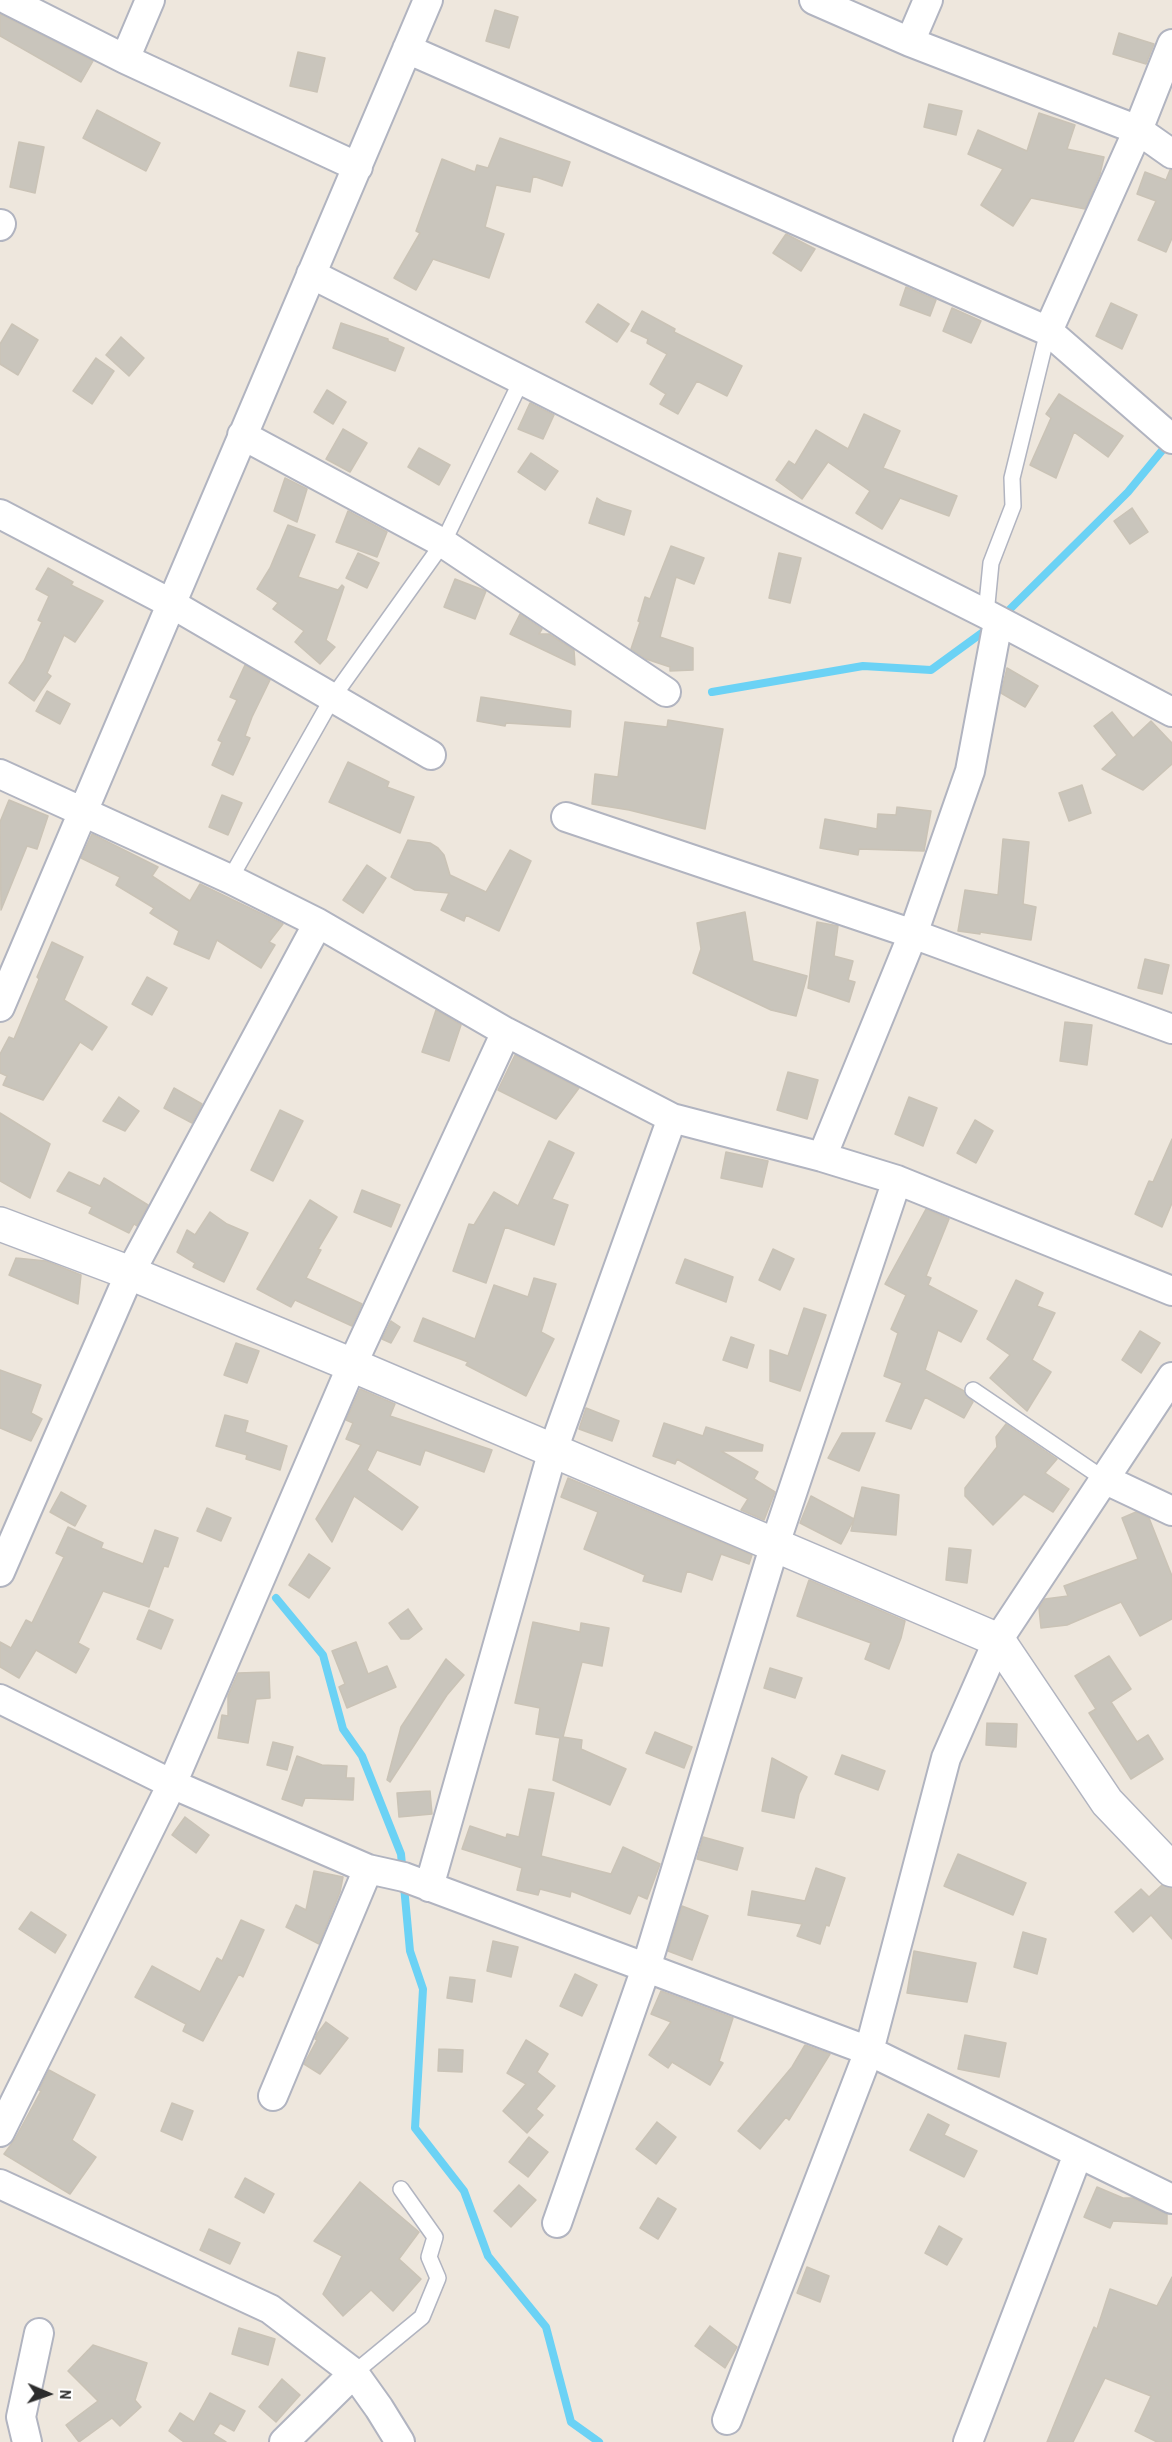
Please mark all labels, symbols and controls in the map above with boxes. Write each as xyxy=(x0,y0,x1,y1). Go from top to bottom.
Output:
north arrow xyxy=(18,2364,78,2424)
text: N xyxy=(55,2389,77,2400)

